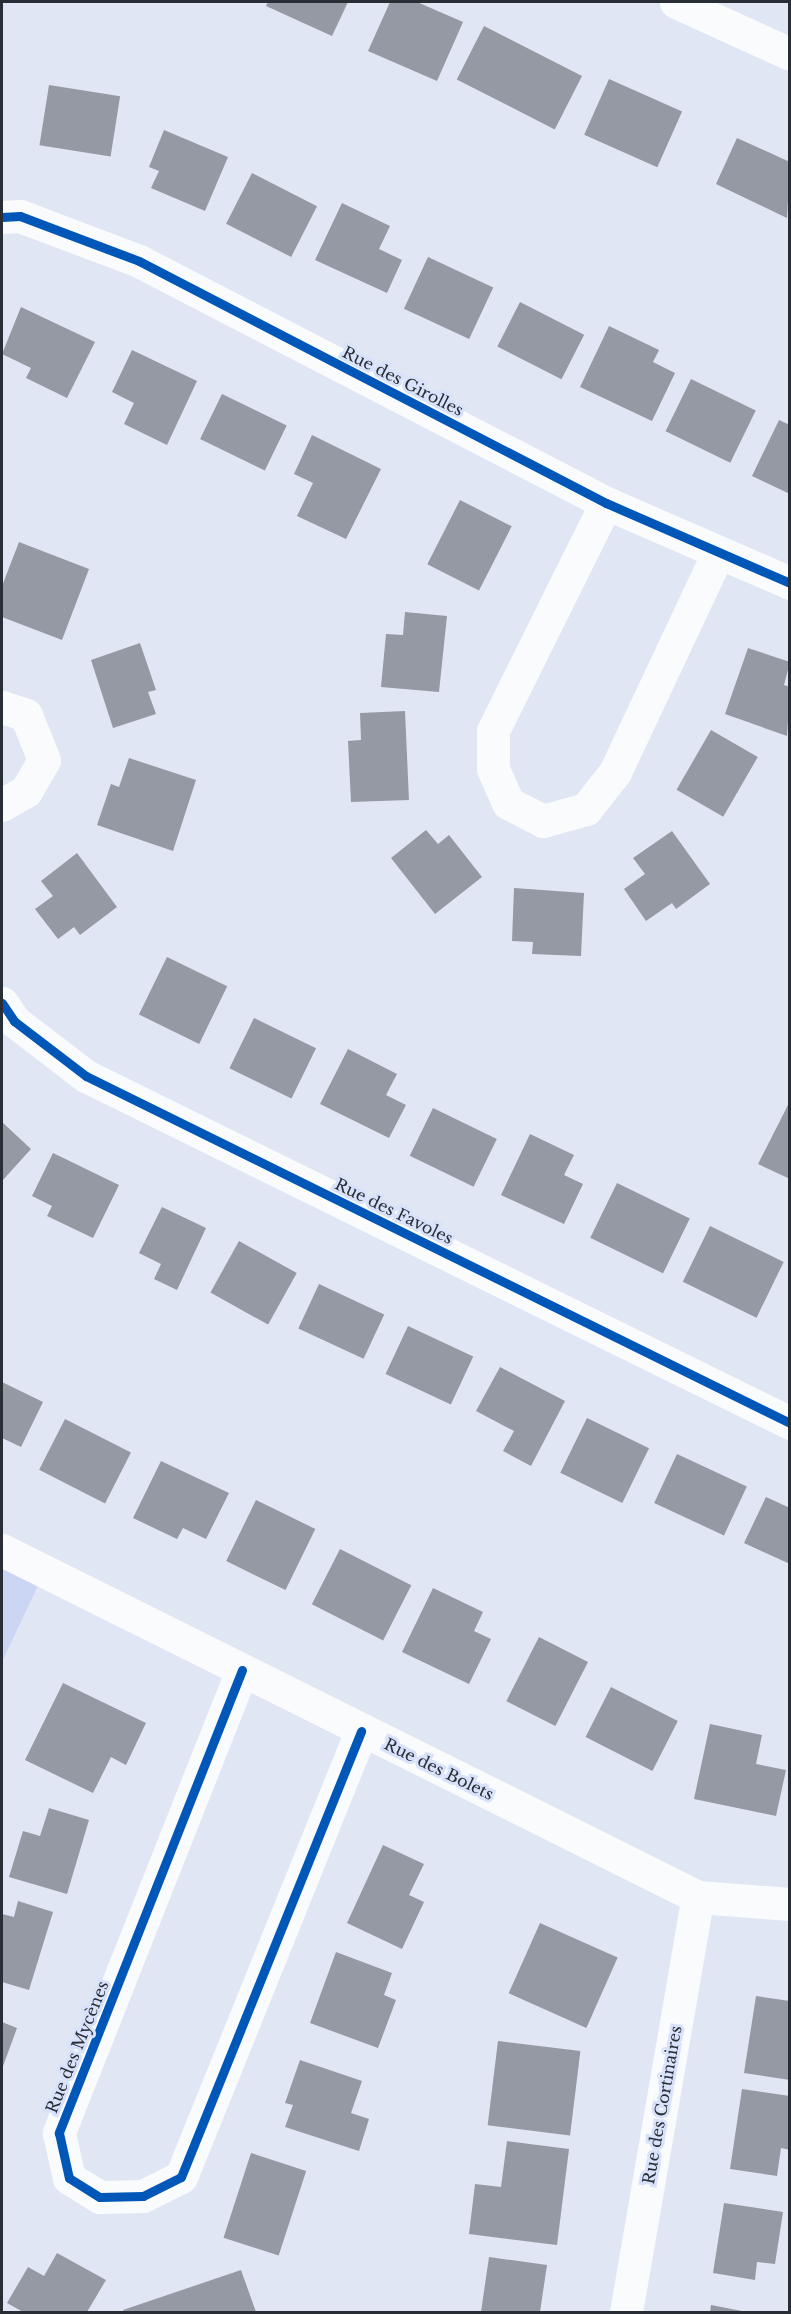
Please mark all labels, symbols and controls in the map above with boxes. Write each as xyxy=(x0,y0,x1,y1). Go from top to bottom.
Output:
street label: Rue des Girolles xyxy=(339,342,467,420)
street label: Rue des Favoles xyxy=(332,1174,456,1248)
street label: Rue des Bolets xyxy=(381,1734,497,1804)
street label: Rue des Mycènes xyxy=(42,1978,112,2116)
street label: Rue des Cortinaires xyxy=(639,2024,685,2186)

